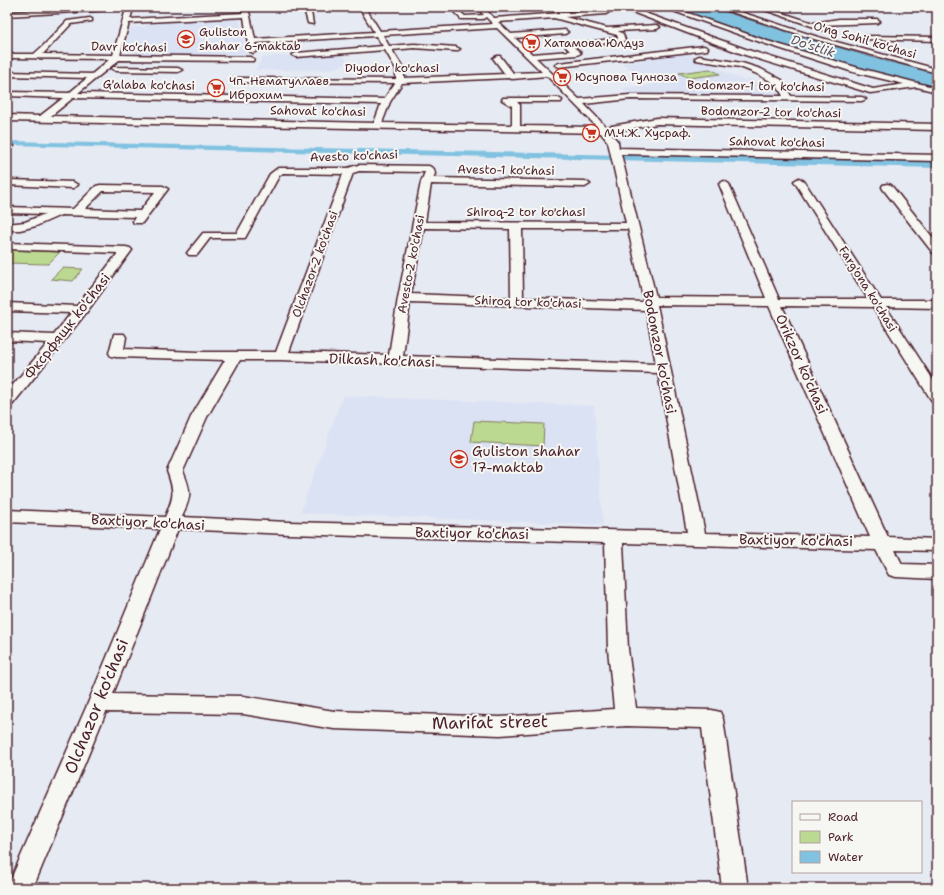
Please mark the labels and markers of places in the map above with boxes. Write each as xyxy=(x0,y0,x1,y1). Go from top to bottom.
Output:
place label: Guliston shahar 6-maktab xyxy=(199,24,301,54)
school or university icon: Guliston shahar 6-maktab xyxy=(176,29,196,49)
supermarket icon: Хатамова Юлдуз xyxy=(521,33,541,53)
place label: Хатамова Юлдуз xyxy=(544,35,644,51)
supermarket icon: Юсупова Гулноза xyxy=(552,67,572,87)
place label: Юсупова Гулноза xyxy=(575,69,678,85)
place label: Чп. Нематуллаев Иброхим xyxy=(229,73,329,103)
supermarket icon: Чп. Нематуллаев Иброхим xyxy=(206,78,226,98)
supermarket icon: М.Ч.Ж. Хусраф. xyxy=(581,123,601,143)
place label: М.Ч.Ж. Хусраф. xyxy=(604,125,691,141)
place label: Guliston shahar 17-maktab xyxy=(472,442,581,476)
school or university icon: Guliston shahar 17-maktab xyxy=(449,449,469,469)

